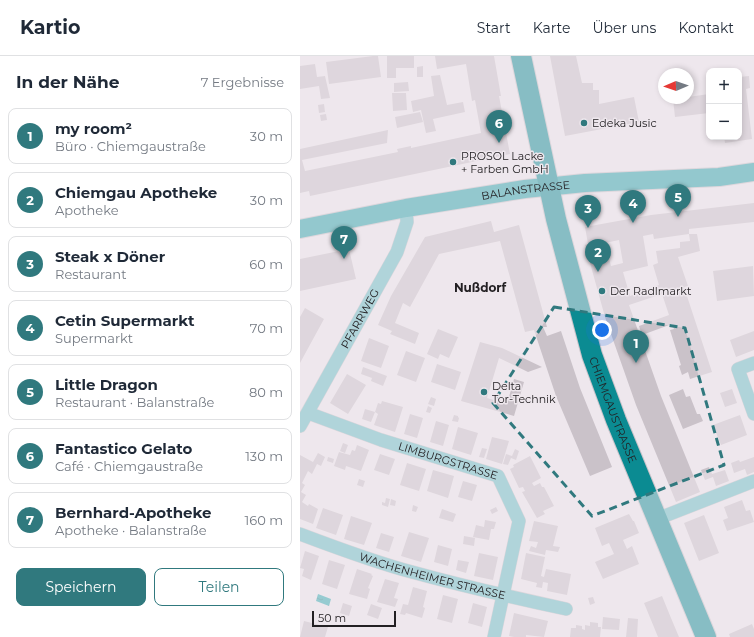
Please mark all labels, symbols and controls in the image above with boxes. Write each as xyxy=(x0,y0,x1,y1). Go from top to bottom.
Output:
text: Kartio xyxy=(20,16,80,39)
text: Start xyxy=(477,19,511,37)
text: Karte xyxy=(533,19,570,37)
text: Über uns xyxy=(592,19,656,37)
text: Kontakt xyxy=(678,19,734,37)
north arrow xyxy=(658,68,694,104)
map controls xyxy=(706,68,742,140)
button: + xyxy=(706,68,742,104)
text: In der Nähe xyxy=(16,72,120,92)
text: 7 Ergebnisse xyxy=(201,74,284,90)
button: − xyxy=(706,104,742,140)
pin: 6 xyxy=(486,110,512,143)
place label: Edeka Jusic xyxy=(592,116,657,130)
marker: Edeka Jusic xyxy=(579,118,589,128)
text: my room² xyxy=(55,119,132,138)
text: 1 xyxy=(27,128,33,144)
text: 30 m xyxy=(250,128,283,144)
text: Büro · Chiemgaustraße xyxy=(55,138,206,154)
place label: PROSOL Lacke + Farben GmbH xyxy=(461,149,549,176)
marker: PROSOL Lacke + Farben GmbH xyxy=(448,157,458,167)
street label: BALANSTRASSE xyxy=(480,178,570,203)
text: Chiemgau Apotheke xyxy=(55,183,217,202)
pin: 5 xyxy=(665,184,691,217)
pin: 4 xyxy=(620,190,646,223)
text: 2 xyxy=(26,192,34,208)
text: 30 m xyxy=(250,192,283,208)
pin: 3 xyxy=(575,195,601,228)
text: Apotheke xyxy=(55,202,119,218)
pin: 7 xyxy=(331,226,357,259)
pin: 2 xyxy=(585,239,611,272)
text: Steak x Döner xyxy=(55,247,165,266)
text: 3 xyxy=(26,256,34,272)
text: 60 m xyxy=(249,256,283,272)
text: Restaurant xyxy=(55,266,126,282)
district label: Nußdorf xyxy=(454,280,507,295)
place label: Der Radlmarkt xyxy=(610,284,692,298)
street label: PFARRWEG xyxy=(338,286,382,351)
marker: Der Radlmarkt xyxy=(597,286,607,296)
text: Cetin Supermarkt xyxy=(55,311,195,330)
text: 4 xyxy=(26,320,34,336)
text: 70 m xyxy=(250,320,283,336)
your location xyxy=(592,320,612,340)
text: Supermarkt xyxy=(55,330,133,346)
pin: 1 xyxy=(623,330,649,363)
street label: CHIEMGAUSTRASSE xyxy=(586,355,640,465)
text: Little Dragon xyxy=(55,375,158,394)
place label: Delta Tor-Technik xyxy=(492,379,556,406)
text: 5 xyxy=(26,384,34,400)
text: 80 m xyxy=(249,384,283,400)
marker: Delta Tor-Technik xyxy=(479,387,489,397)
text: Restaurant · Balanstraße xyxy=(55,394,214,410)
text: Fantastico Gelato xyxy=(55,439,192,458)
street label: LIMBURGSTRASSE xyxy=(397,439,500,483)
text: 6 xyxy=(26,448,34,464)
text: 130 m xyxy=(245,448,283,464)
text: Café · Chiemgaustraße xyxy=(55,458,203,474)
text: Bernhard-Apotheke xyxy=(55,503,212,522)
text: 7 xyxy=(26,512,34,528)
text: 160 m xyxy=(245,512,283,528)
text: Apotheke · Balanstraße xyxy=(55,522,207,538)
street label: WACHENHEIMER STRASSE xyxy=(357,549,507,602)
button: Speichern xyxy=(16,568,146,606)
button: Teilen xyxy=(154,568,284,606)
scale bar xyxy=(312,609,396,628)
text: 50 m xyxy=(318,611,346,625)

